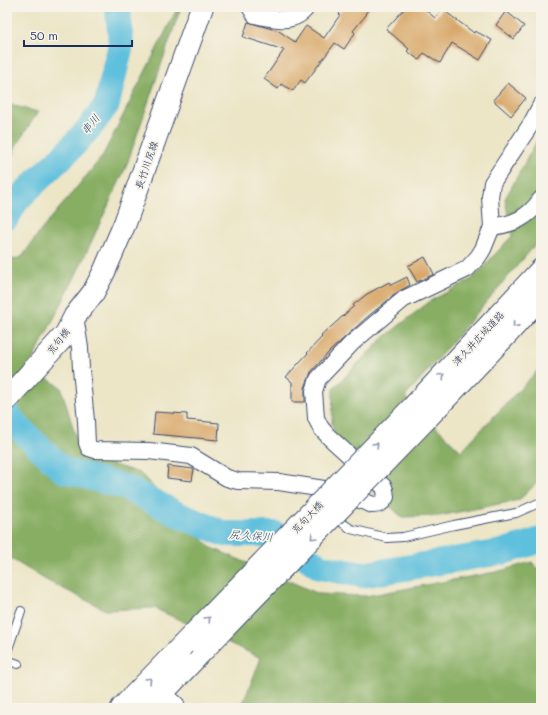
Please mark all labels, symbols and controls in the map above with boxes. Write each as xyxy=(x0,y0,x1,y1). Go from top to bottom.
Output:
scale bar xyxy=(24,22,132,48)
text: 50 m xyxy=(30,27,58,43)
water label: 串川 xyxy=(77,111,103,137)
street label: 長竹川尻線 xyxy=(131,139,161,191)
street label: 津久井広域道路 xyxy=(449,308,507,368)
one-way arrow xyxy=(513,321,520,328)
street label: 荒句橋 xyxy=(43,325,73,357)
one-way arrow xyxy=(437,373,445,381)
one-way arrow xyxy=(371,442,379,450)
street label: 荒句大橋 xyxy=(288,498,326,536)
water label: 尻久保川 xyxy=(229,526,273,544)
one-way arrow xyxy=(310,532,318,540)
one-way arrow xyxy=(204,616,211,624)
one-way arrow xyxy=(144,677,152,685)

